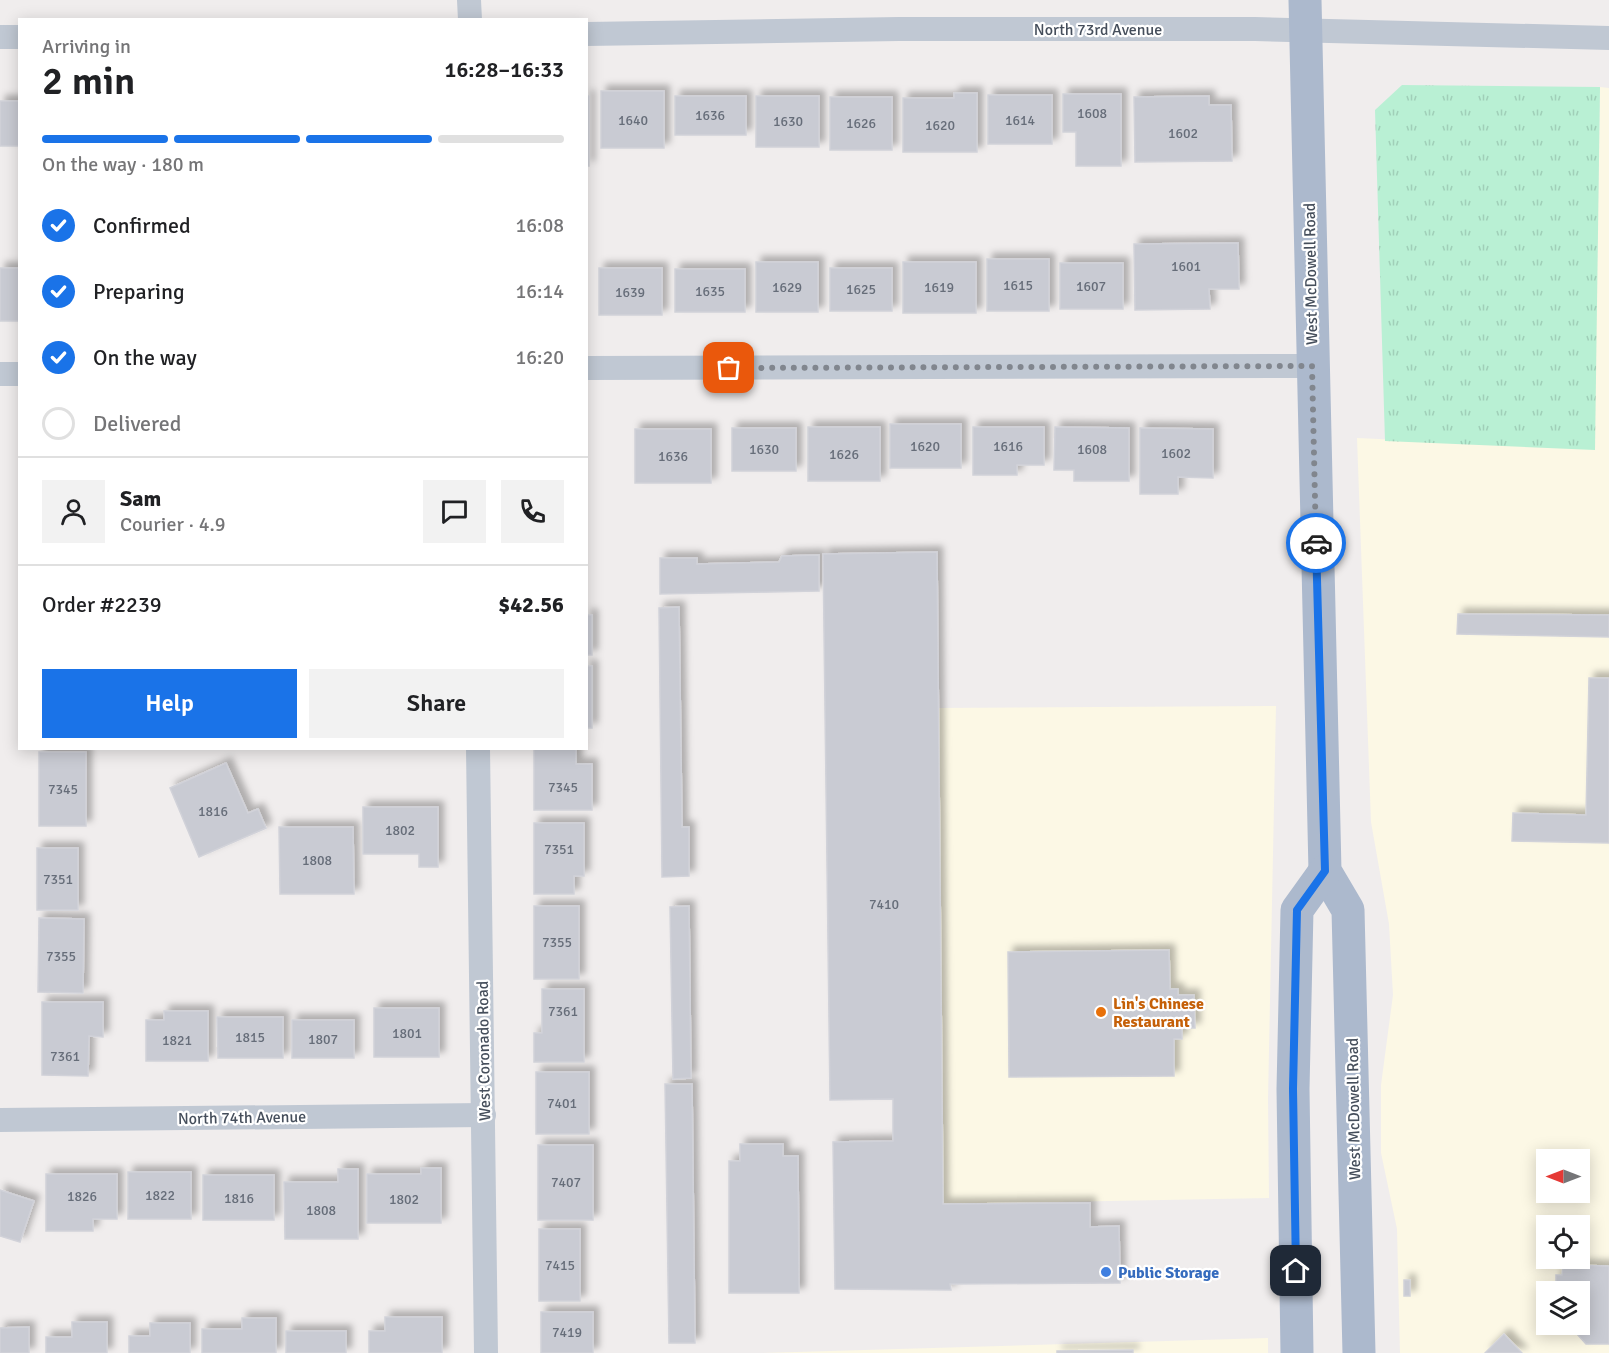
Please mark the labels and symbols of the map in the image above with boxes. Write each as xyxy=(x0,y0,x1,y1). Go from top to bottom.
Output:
street label: North 73rd Avenue xyxy=(1034,20,1162,40)
house number: 1608 xyxy=(1077,105,1107,122)
house number: 1636 xyxy=(695,107,725,124)
house number: 1640 xyxy=(618,112,648,129)
house number: 1614 xyxy=(1005,112,1036,129)
house number: 1630 xyxy=(773,113,803,130)
house number: 1626 xyxy=(846,115,876,132)
house number: 1620 xyxy=(925,117,955,134)
house number: 1602 xyxy=(1168,125,1198,142)
street label: West McDowell Road xyxy=(1300,203,1322,345)
house number: 1601 xyxy=(1171,258,1201,275)
house number: 1615 xyxy=(1003,277,1033,294)
house number: 1607 xyxy=(1076,278,1106,295)
house number: 1629 xyxy=(772,279,802,296)
house number: 1619 xyxy=(924,279,954,296)
house number: 1625 xyxy=(846,281,876,298)
house number: 1635 xyxy=(695,283,725,300)
house number: 1639 xyxy=(615,284,645,301)
pin xyxy=(703,342,754,393)
house number: 1620 xyxy=(910,438,940,455)
house number: 1616 xyxy=(993,438,1023,455)
house number: 1630 xyxy=(749,441,779,458)
house number: 1608 xyxy=(1077,441,1107,458)
house number: 1602 xyxy=(1161,445,1191,462)
house number: 1626 xyxy=(829,446,859,463)
house number: 1636 xyxy=(658,448,688,465)
courier xyxy=(1286,513,1346,573)
house number: 7345 xyxy=(548,779,578,796)
house number: 7345 xyxy=(48,781,78,798)
house number: 1816 xyxy=(198,803,228,820)
house number: 1802 xyxy=(385,822,415,839)
house number: 7351 xyxy=(544,841,574,858)
house number: 1808 xyxy=(302,852,332,869)
house number: 7351 xyxy=(43,871,73,888)
house number: 7410 xyxy=(869,896,899,913)
house number: 7355 xyxy=(542,934,572,951)
house number: 7355 xyxy=(46,948,76,965)
street label: West Coronado Road xyxy=(473,981,495,1121)
place label: Lin's Chinese Restaurant xyxy=(1113,994,1204,1032)
house number: 7361 xyxy=(548,1003,578,1020)
marker: Lin's Chinese Restaurant xyxy=(1094,1005,1108,1019)
house number: 1801 xyxy=(392,1025,422,1042)
house number: 1815 xyxy=(235,1029,265,1046)
house number: 1807 xyxy=(308,1031,338,1048)
house number: 1821 xyxy=(162,1032,192,1049)
street label: West McDowell Road xyxy=(1343,1038,1365,1180)
house number: 7361 xyxy=(50,1048,80,1065)
house number: 7401 xyxy=(547,1095,577,1112)
street label: North 74th Avenue xyxy=(178,1107,306,1129)
north arrow xyxy=(1536,1149,1590,1203)
house number: 7407 xyxy=(551,1174,581,1191)
house number: 1822 xyxy=(145,1187,175,1204)
house number: 1826 xyxy=(67,1188,97,1205)
house number: 1816 xyxy=(224,1190,254,1207)
house number: 1802 xyxy=(389,1191,419,1208)
house number: 1808 xyxy=(306,1202,336,1219)
pin xyxy=(1270,1245,1321,1296)
house number: 7415 xyxy=(545,1257,575,1274)
place label: Public Storage xyxy=(1118,1263,1219,1283)
marker: Public Storage xyxy=(1099,1265,1113,1279)
house number: 7419 xyxy=(552,1324,582,1341)

